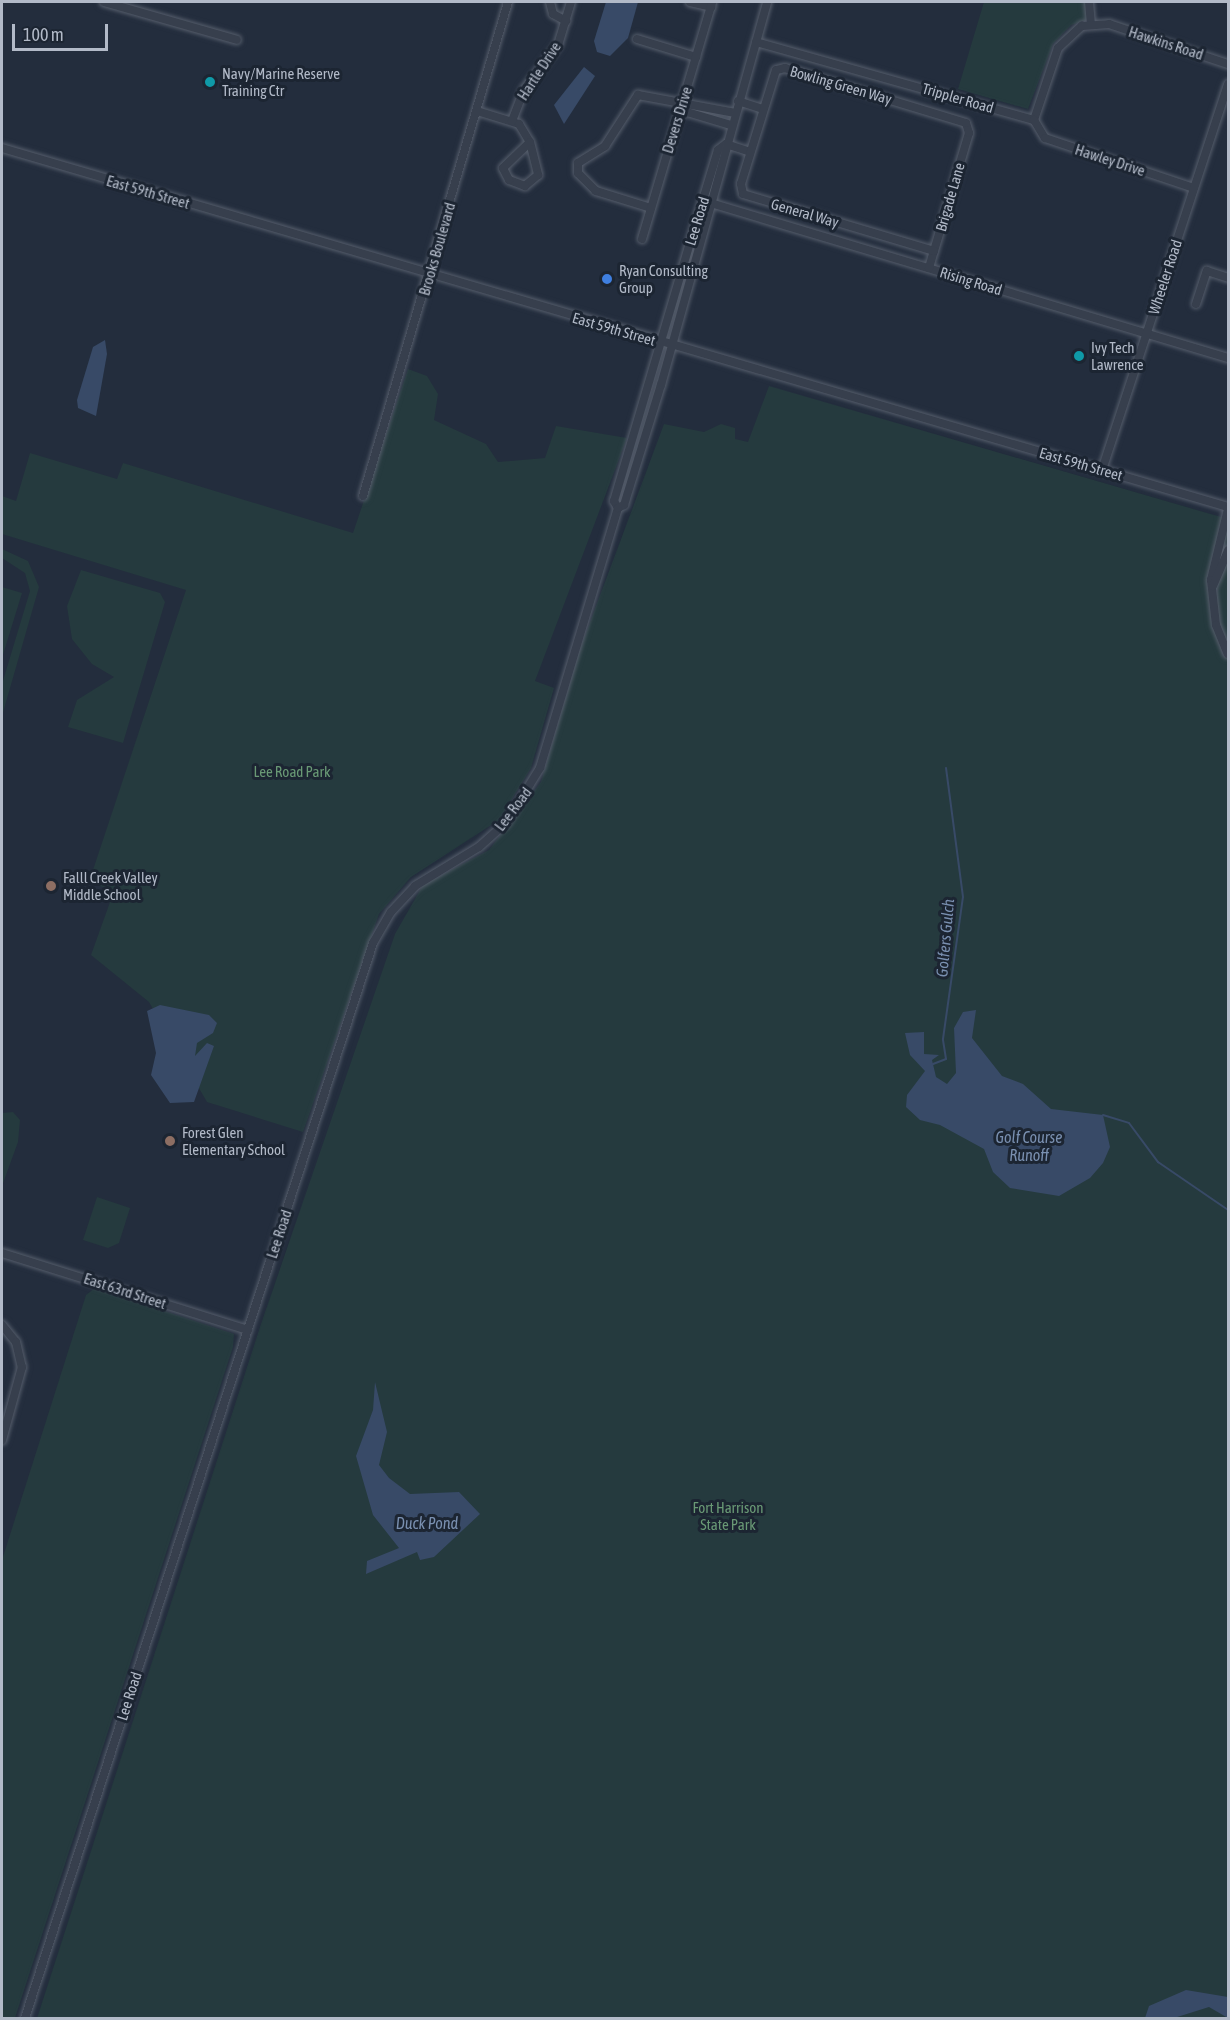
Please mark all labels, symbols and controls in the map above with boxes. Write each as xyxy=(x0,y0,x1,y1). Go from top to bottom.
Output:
scale bar xyxy=(15,12,111,50)
street label: Hawkins Road xyxy=(1126,22,1206,64)
text: 100 m xyxy=(23,24,64,45)
street label: Hartle Drive xyxy=(513,38,565,104)
street label: Bowling Green Way xyxy=(788,62,894,108)
place label: Navy/Marine Reserve Training Ctr xyxy=(222,64,340,99)
marker: Navy/Marine Reserve Training Ctr xyxy=(203,75,217,89)
street label: Trippler Road xyxy=(920,79,996,117)
street label: Devers Drive xyxy=(658,84,696,156)
street label: Hawley Drive xyxy=(1073,140,1147,180)
street label: Brigade Lane xyxy=(932,160,968,234)
street label: East 59th Street xyxy=(104,172,192,212)
street label: Lee Road xyxy=(681,194,713,248)
street label: General Way xyxy=(769,195,841,231)
street label: Brooks Boulevard xyxy=(415,200,459,298)
street label: Wheeler Road xyxy=(1144,237,1186,317)
place label: Ryan Consulting Group xyxy=(619,261,708,296)
street label: Rising Road xyxy=(938,263,1004,299)
marker: Ryan Consulting Group xyxy=(600,272,614,286)
street label: East 59th Street xyxy=(570,309,658,349)
place label: Ivy Tech Lawrence xyxy=(1091,338,1144,373)
marker: Ivy Tech Lawrence xyxy=(1072,349,1086,363)
street label: East 59th Street xyxy=(1037,444,1125,484)
park label: Lee Road Park xyxy=(253,763,331,781)
street label: Lee Road xyxy=(491,784,535,834)
place label: Falll Creek Valley Middle School xyxy=(63,868,158,903)
marker: Falll Creek Valley Middle School xyxy=(44,879,58,893)
water label: Golfers Gulch xyxy=(932,898,958,978)
place label: Forest Glen Elementary School xyxy=(182,1123,285,1158)
water label: Golf Course Runoff xyxy=(996,1127,1062,1165)
marker: Forest Glen Elementary School xyxy=(163,1134,177,1148)
street label: Lee Road xyxy=(263,1207,295,1261)
street label: East 63rd Street xyxy=(81,1269,169,1313)
park label: Fort Harrison State Park xyxy=(692,1498,764,1533)
water label: Duck Pond xyxy=(396,1513,458,1533)
street label: Lee Road xyxy=(113,1669,145,1723)

